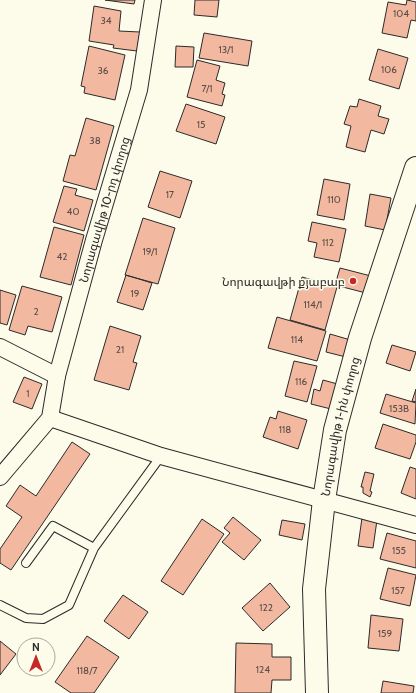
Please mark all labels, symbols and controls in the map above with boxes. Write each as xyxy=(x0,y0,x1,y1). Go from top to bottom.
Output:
house number: 104 xyxy=(393,7,409,20)
house number: 34 xyxy=(100,14,112,27)
house number: 13/1 xyxy=(218,43,234,56)
house number: 106 xyxy=(381,63,397,76)
house number: 36 xyxy=(97,64,109,77)
house number: 7/1 xyxy=(202,82,212,95)
house number: 15 xyxy=(197,118,205,131)
street label: Նորագավիթ 10-րդ փողոց xyxy=(75,134,132,284)
house number: 38 xyxy=(89,134,101,147)
house number: 17 xyxy=(166,188,174,201)
house number: 110 xyxy=(327,193,341,206)
house number: 40 xyxy=(67,205,79,218)
house number: 112 xyxy=(322,236,334,249)
house number: 19/1 xyxy=(142,245,158,258)
house number: 42 xyxy=(56,250,68,263)
place label: Նորագավթի քյաբաբ xyxy=(222,274,345,289)
marker: Նորագավթի քյաբաբ xyxy=(348,276,358,286)
house number: 19 xyxy=(131,287,140,300)
house number: 114/1 xyxy=(304,298,322,311)
house number: 2 xyxy=(33,305,39,318)
house number: 114 xyxy=(291,333,303,346)
house number: 21 xyxy=(116,343,124,356)
street label: Նորագավիթ 1-ին փողոց xyxy=(317,355,362,497)
house number: 116 xyxy=(295,375,307,388)
house number: 1 xyxy=(26,387,30,400)
house number: 153B xyxy=(389,402,409,415)
house number: 118 xyxy=(279,423,291,436)
house number: 155 xyxy=(392,544,406,557)
house number: 157 xyxy=(391,584,405,597)
house number: 122 xyxy=(259,601,273,614)
house number: 159 xyxy=(378,627,392,640)
north arrow xyxy=(16,637,56,677)
text: N xyxy=(32,640,40,654)
house number: 124 xyxy=(256,663,270,676)
house number: 118/7 xyxy=(77,664,97,677)

